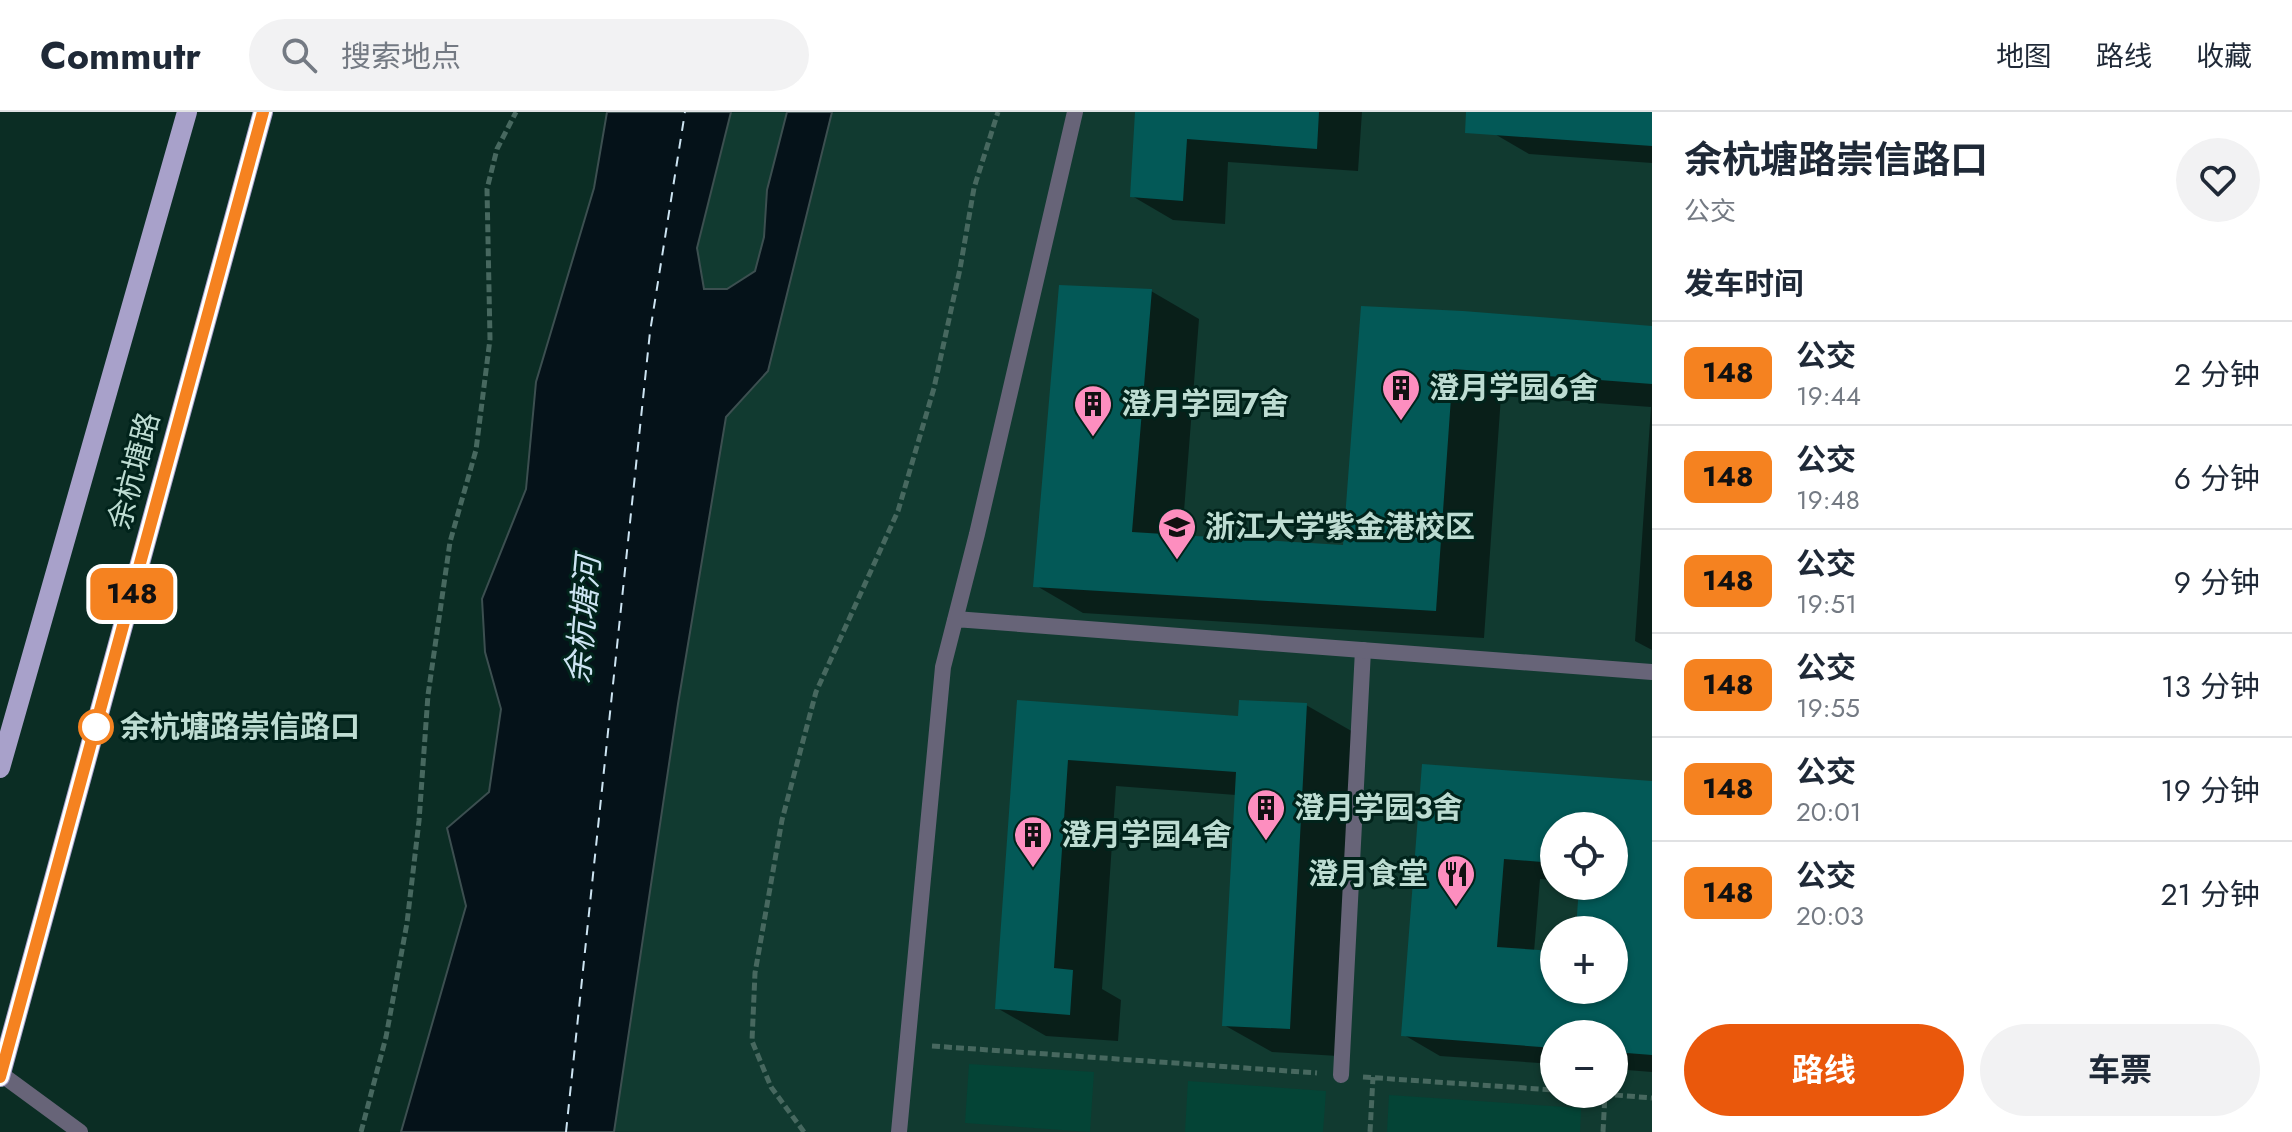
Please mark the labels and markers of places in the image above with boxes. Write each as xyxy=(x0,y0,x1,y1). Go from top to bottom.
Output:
place label: 澄月学园6舍 xyxy=(1429,366,1599,409)
building icon: 澄月学园6舍 xyxy=(1380,367,1422,422)
place label: 澄月学园7舍 xyxy=(1121,382,1289,425)
building icon: 澄月学园7舍 xyxy=(1072,383,1114,438)
place label: 浙江大学紫金港校区 xyxy=(1205,505,1475,548)
school or university icon: 浙江大学紫金港校区 xyxy=(1156,506,1198,561)
place label: 余杭塘路崇信路口 xyxy=(120,705,360,748)
marker: 余杭塘路崇信路口 xyxy=(79,710,113,744)
place label: 澄月学园3舍 xyxy=(1294,786,1463,829)
building icon: 澄月学园3舍 xyxy=(1245,787,1287,842)
place label: 澄月学园4舍 xyxy=(1061,813,1232,856)
building icon: 澄月学园4舍 xyxy=(1012,814,1054,869)
place label: 澄月食堂 xyxy=(1308,852,1428,895)
restaurant icon: 澄月食堂 xyxy=(1435,853,1477,908)

